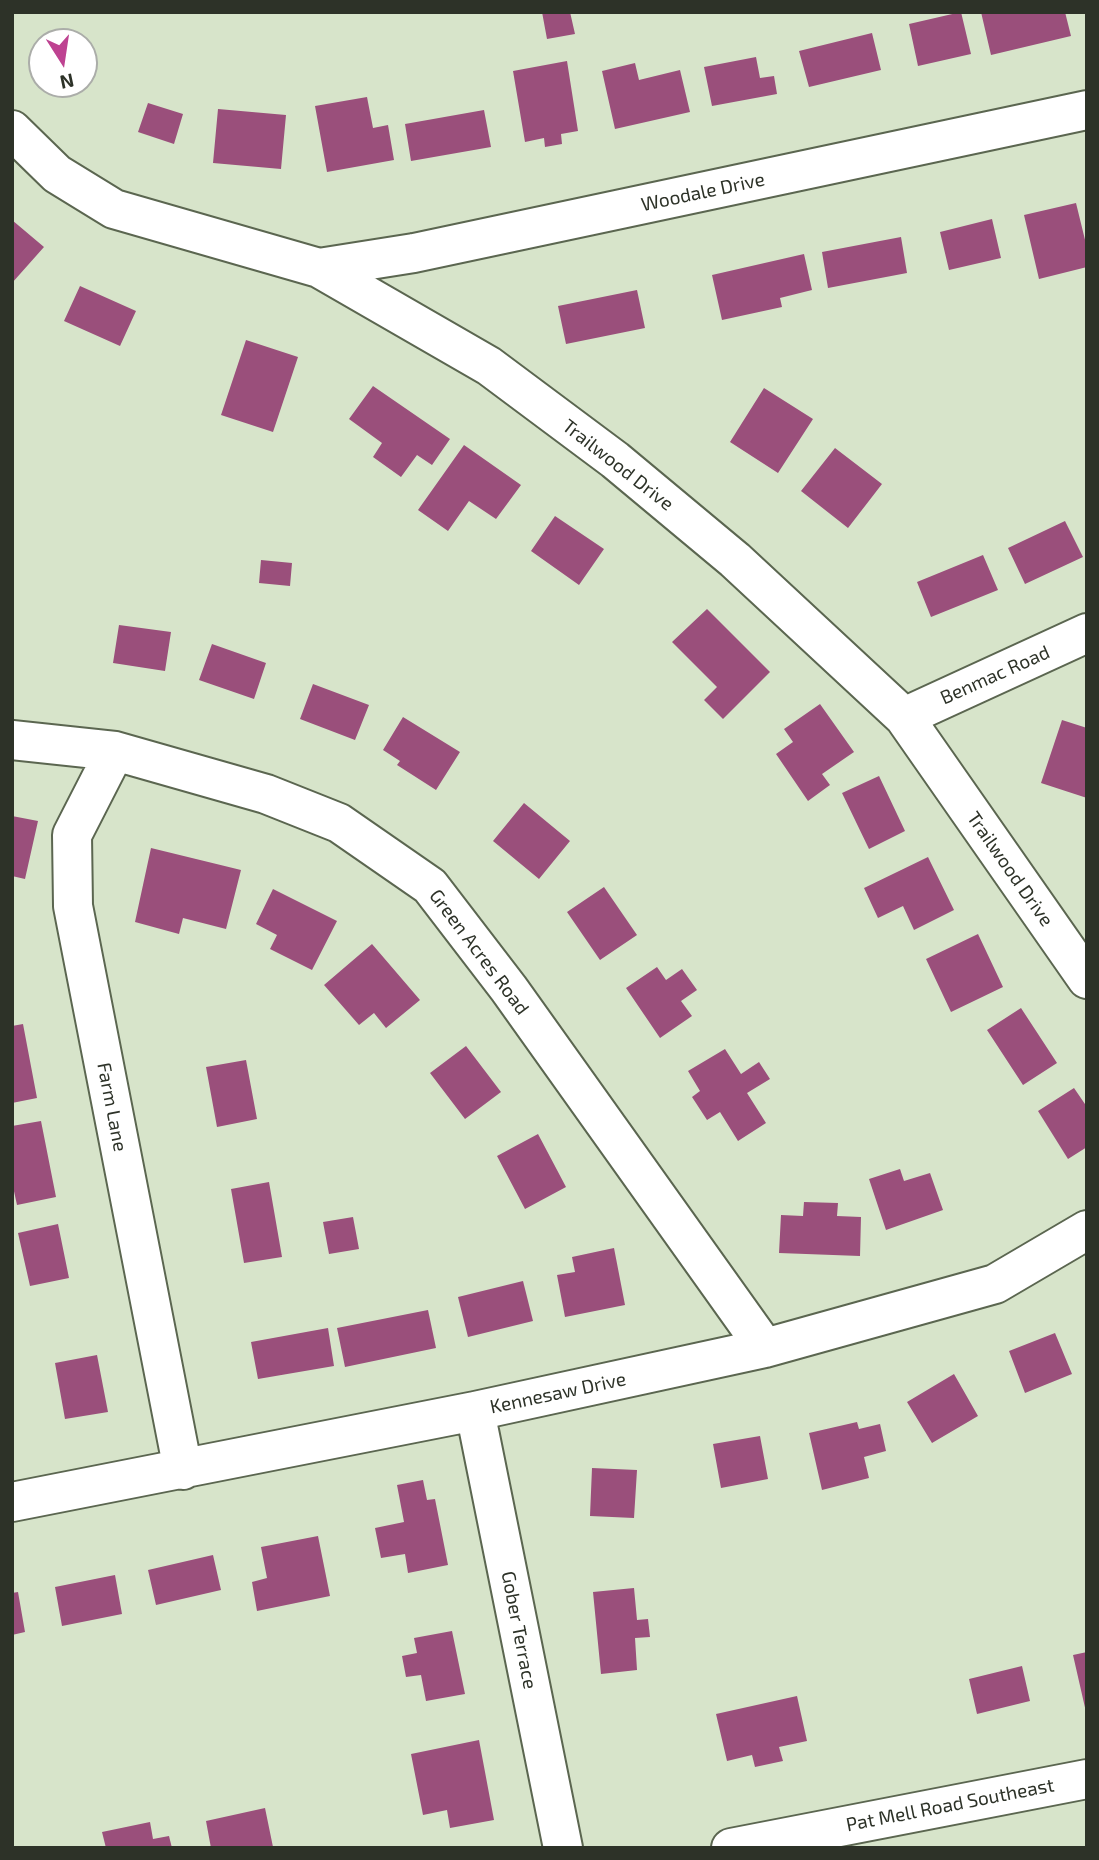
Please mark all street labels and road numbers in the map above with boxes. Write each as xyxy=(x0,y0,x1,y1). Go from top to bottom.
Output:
street label: Woodale Drive xyxy=(639,168,767,216)
street label: Trailwood Drive xyxy=(558,415,678,515)
street label: Benmac Road xyxy=(937,641,1053,709)
street label: Trailwood Drive xyxy=(962,807,1058,931)
street label: Green Acres Road xyxy=(424,885,534,1019)
street label: Farm Lane xyxy=(92,1061,132,1153)
street label: Kennesaw Drive xyxy=(488,1367,628,1419)
street label: Gober Terrace xyxy=(496,1569,542,1691)
street label: Pat Mell Road Southeast xyxy=(844,1774,1056,1836)

